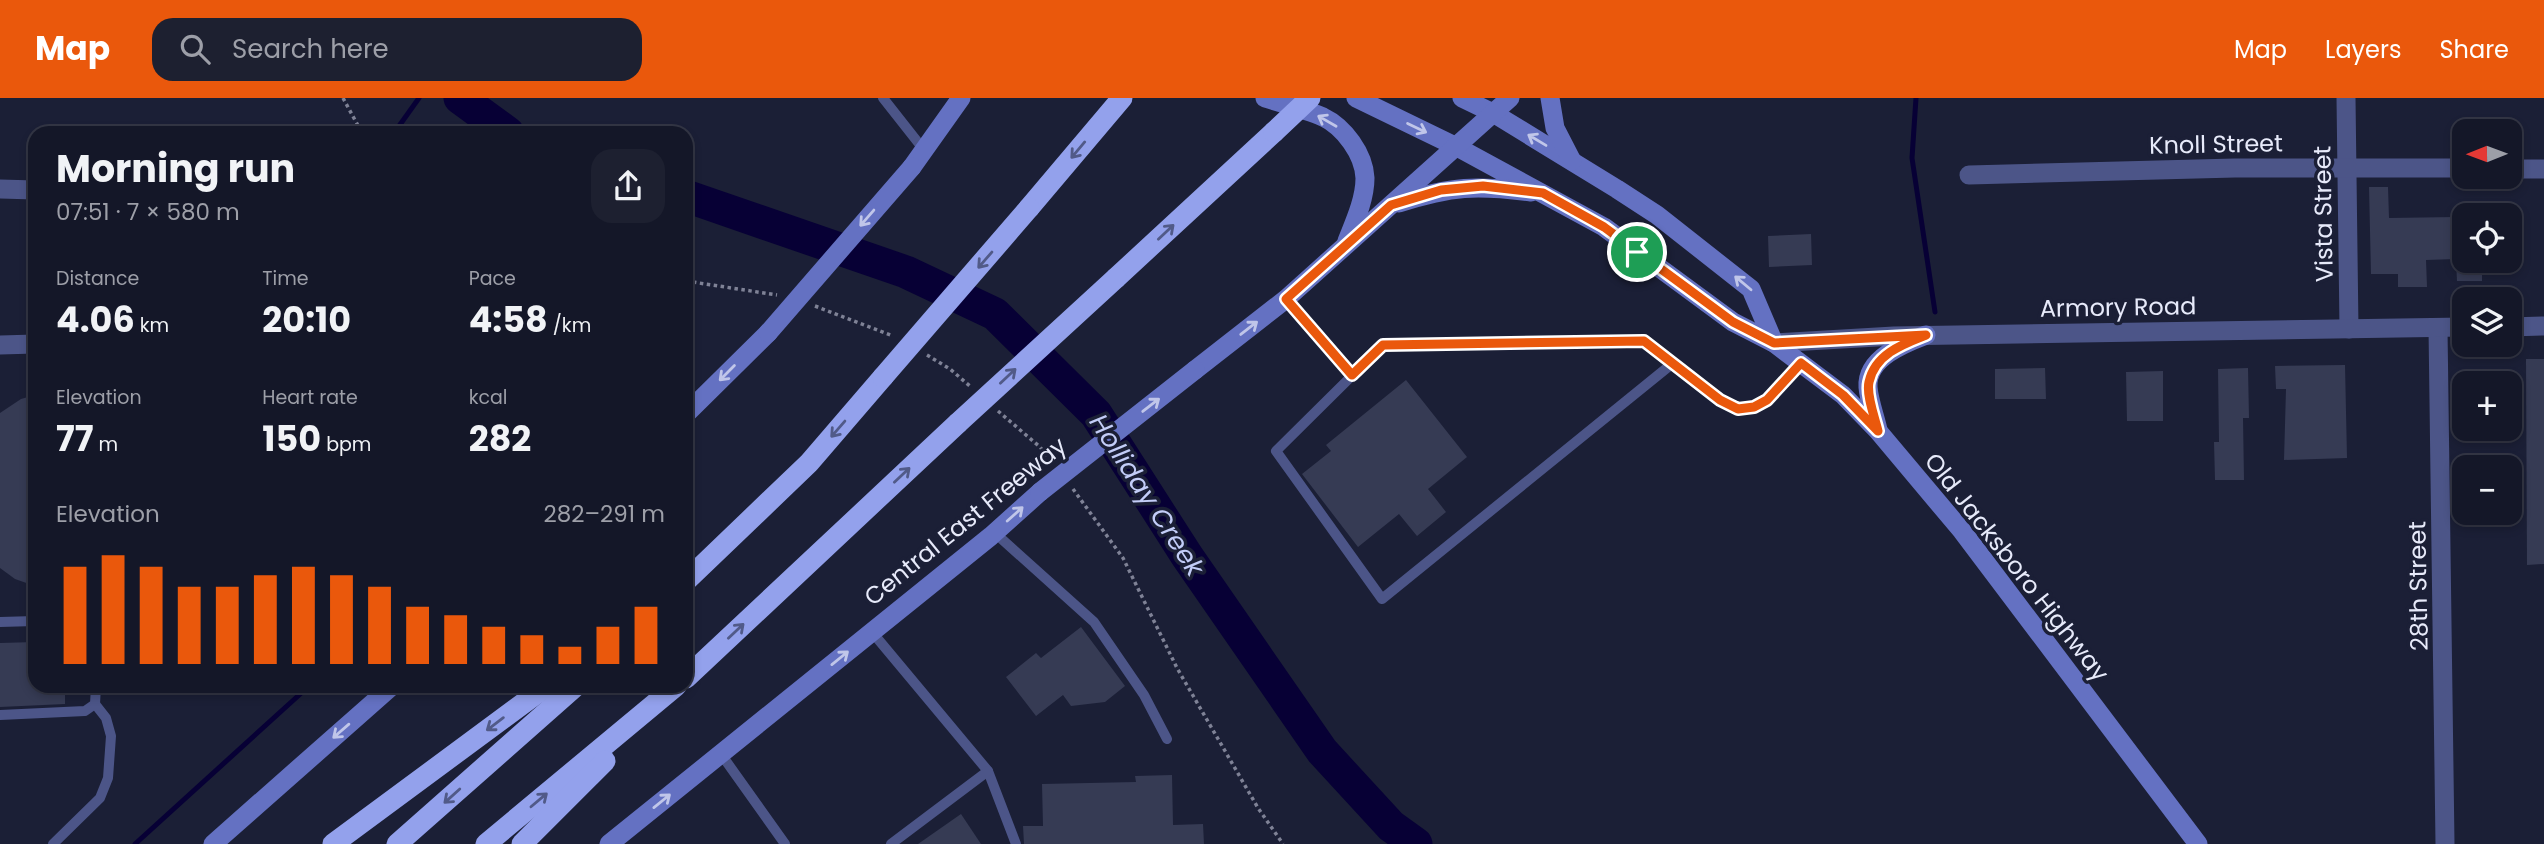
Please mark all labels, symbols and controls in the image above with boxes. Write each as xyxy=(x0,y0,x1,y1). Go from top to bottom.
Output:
search box xyxy=(152,18,642,81)
text: Map xyxy=(35,25,110,72)
icon: search xyxy=(176,30,214,68)
text: Search here xyxy=(232,31,389,67)
text: Map xyxy=(2234,33,2287,66)
text: Layers xyxy=(2325,33,2401,66)
text: Share xyxy=(2439,33,2509,66)
one-way arrow xyxy=(1317,114,1337,128)
north arrow xyxy=(2452,119,2522,189)
map controls xyxy=(2452,119,2522,525)
one-way arrow xyxy=(1406,121,1427,135)
street label: Knoll Street xyxy=(2149,126,2283,162)
one-way arrow xyxy=(1527,132,1547,146)
one-way arrow xyxy=(1070,141,1086,159)
text: Morning run xyxy=(56,142,295,195)
street label: Vista Street xyxy=(2305,146,2341,282)
button: share xyxy=(591,149,665,223)
text: 07:51 · 7 × 580 m xyxy=(56,196,240,228)
button: locate xyxy=(2452,203,2522,273)
one-way arrow xyxy=(859,209,876,226)
pin xyxy=(1607,222,1667,282)
one-way arrow xyxy=(1157,223,1174,240)
icon: arrive xyxy=(1618,233,1656,271)
one-way arrow xyxy=(977,250,993,268)
text: Distance xyxy=(56,265,139,292)
text: Time xyxy=(262,265,309,292)
text: Pace xyxy=(469,265,516,292)
one-way arrow xyxy=(1734,276,1752,292)
button: layers xyxy=(2452,287,2522,357)
street label: Armory Road xyxy=(2039,289,2197,325)
text: 4.06 xyxy=(56,295,135,344)
text: 20:10 xyxy=(262,295,351,344)
text: 4:58 xyxy=(469,295,548,344)
text: km xyxy=(135,312,169,339)
text: /km xyxy=(548,312,591,339)
one-way arrow xyxy=(1239,320,1257,335)
one-way arrow xyxy=(718,365,735,382)
one-way arrow xyxy=(999,368,1016,385)
button: + xyxy=(2452,371,2522,441)
text: Elevation xyxy=(56,384,142,411)
text: Heart rate xyxy=(262,384,358,411)
text: kcal xyxy=(469,384,508,411)
one-way arrow xyxy=(1141,397,1160,412)
water label: Holliday Creek xyxy=(1081,407,1214,584)
text: 77 xyxy=(56,414,93,463)
text: 150 xyxy=(262,414,321,463)
text: 282 xyxy=(469,414,531,463)
one-way arrow xyxy=(830,419,846,437)
street label: Central East Freeway xyxy=(857,429,1073,613)
text: m xyxy=(93,431,118,458)
text: bpm xyxy=(321,431,371,458)
street label: Old Jacksboro Highway xyxy=(1917,446,2117,688)
button: − xyxy=(2452,455,2522,525)
one-way arrow xyxy=(893,467,911,483)
text: Elevation xyxy=(56,498,160,530)
text: 282–291 m xyxy=(544,498,665,530)
one-way arrow xyxy=(1006,506,1024,522)
street label: 28th Street xyxy=(2400,521,2436,651)
one-way arrow xyxy=(727,622,744,639)
one-way arrow xyxy=(830,651,848,666)
one-way arrow xyxy=(486,717,505,731)
one-way arrow xyxy=(332,723,350,739)
one-way arrow xyxy=(443,788,461,804)
one-way arrow xyxy=(529,793,547,808)
one-way arrow xyxy=(653,793,671,809)

